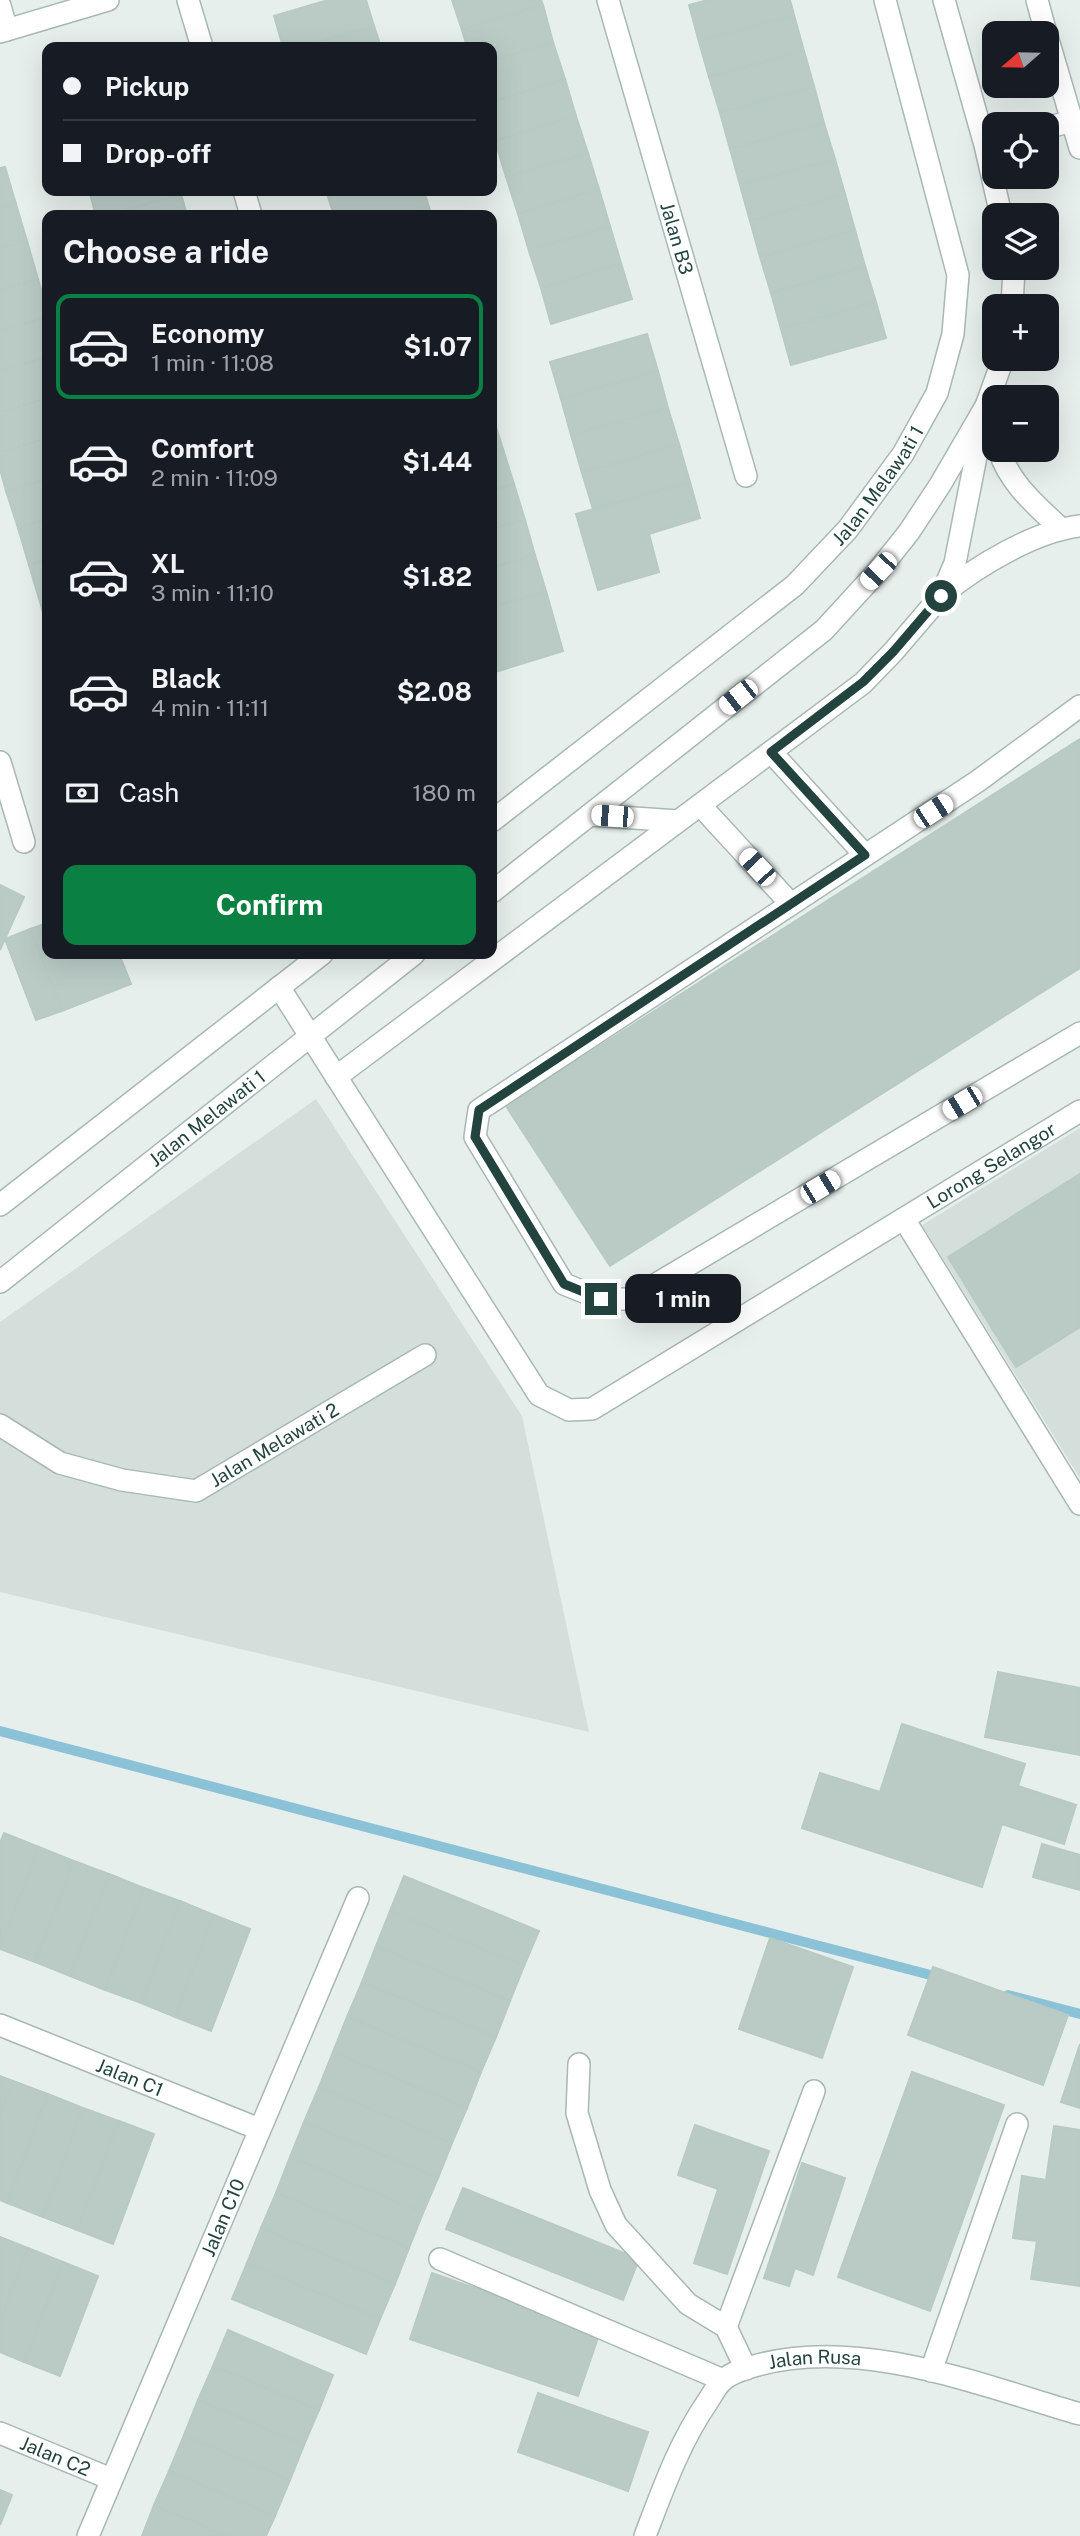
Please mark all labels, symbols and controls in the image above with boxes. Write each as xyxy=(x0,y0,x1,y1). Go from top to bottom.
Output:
north arrow xyxy=(982,21,1059,98)
map controls xyxy=(982,21,1059,462)
text: Pickup xyxy=(105,71,189,102)
button: locate xyxy=(982,112,1059,189)
text: Drop-off xyxy=(105,138,211,169)
street label: Jalan B3 xyxy=(656,199,698,277)
button: layers xyxy=(982,203,1059,280)
text: Choose a ride xyxy=(63,233,269,270)
button: + xyxy=(982,294,1059,371)
icon: car xyxy=(67,315,130,378)
text: Economy xyxy=(151,318,264,349)
text: $1.07 xyxy=(404,331,472,362)
text: 1 min · 11:08 xyxy=(151,349,274,376)
button: − xyxy=(982,385,1059,462)
street label: Jalan Melawati 1 xyxy=(827,422,928,550)
icon: car xyxy=(67,430,130,493)
text: Comfort xyxy=(151,433,254,464)
text: $1.44 xyxy=(402,446,472,477)
text: 2 min · 11:09 xyxy=(151,464,278,491)
icon: car xyxy=(67,545,130,608)
text: XL xyxy=(151,548,185,579)
car xyxy=(856,548,901,594)
text: $1.82 xyxy=(402,561,472,592)
text: 3 min · 11:10 xyxy=(151,579,274,606)
route start xyxy=(925,580,957,612)
icon: car xyxy=(67,660,130,723)
text: Black xyxy=(151,663,221,694)
text: $2.08 xyxy=(397,676,472,707)
car xyxy=(715,676,762,718)
text: 4 min · 11:11 xyxy=(151,694,269,721)
icon: cash xyxy=(63,774,101,812)
text: Cash xyxy=(119,777,179,808)
text: 180 m xyxy=(412,779,476,806)
car xyxy=(910,791,957,831)
car xyxy=(591,804,634,828)
car xyxy=(735,844,780,890)
button: Confirm xyxy=(63,865,476,945)
street label: Jalan Melawati 1 xyxy=(144,1065,269,1171)
car xyxy=(939,1083,986,1123)
street label: Lorong Selangor xyxy=(923,1118,1060,1213)
car xyxy=(797,1167,844,1207)
callout: 1 min xyxy=(626,1274,741,1324)
route end xyxy=(585,1283,617,1315)
text: 1 min xyxy=(655,1285,711,1312)
street label: Jalan Melawati 2 xyxy=(206,1398,342,1491)
street label: Jalan C1 xyxy=(93,2054,167,2101)
street label: Jalan C10 xyxy=(197,2175,249,2259)
street label: Jalan Rusa xyxy=(766,2346,862,2373)
street label: Jalan C2 xyxy=(17,2432,94,2480)

